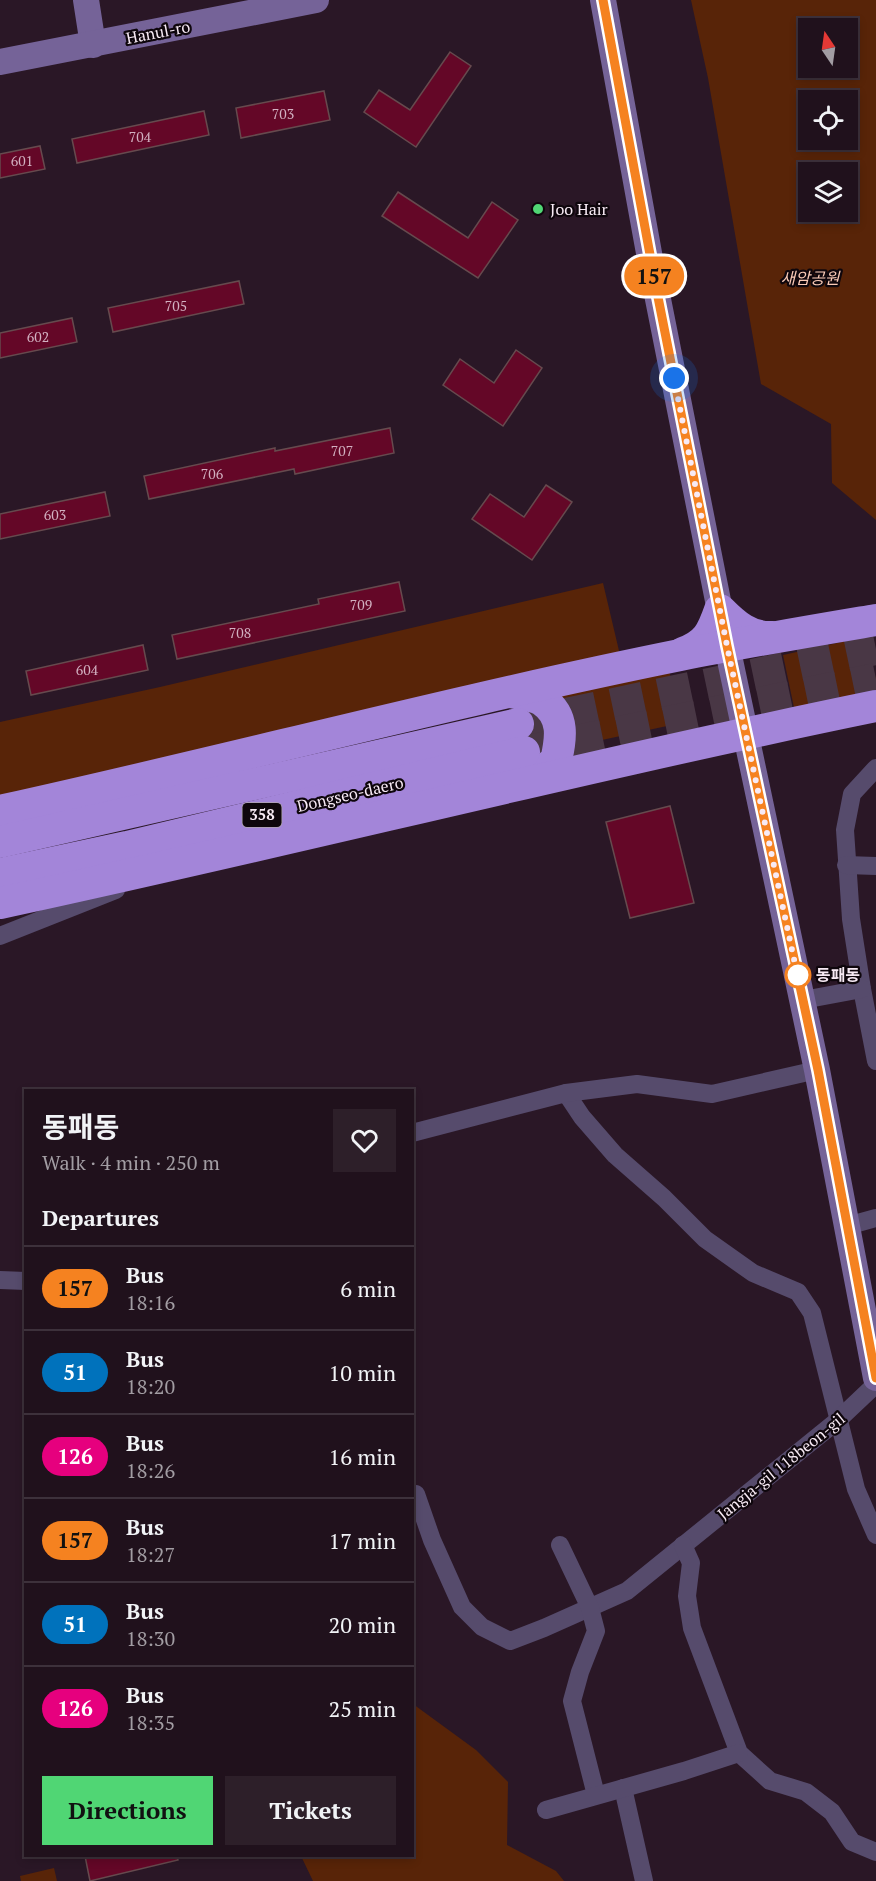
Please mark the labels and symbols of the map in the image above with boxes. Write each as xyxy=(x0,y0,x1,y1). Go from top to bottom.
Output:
street label: Hanul-ro xyxy=(124,15,192,49)
north arrow xyxy=(798,18,858,78)
house number: 703 xyxy=(272,104,294,123)
house number: 704 xyxy=(129,127,152,146)
house number: 601 xyxy=(11,151,33,170)
place label: Joo Hair xyxy=(550,198,609,220)
marker: Joo Hair xyxy=(531,202,545,216)
line badge: 157 xyxy=(620,256,688,296)
park label: 새암공원 xyxy=(781,267,841,289)
house number: 705 xyxy=(165,296,187,315)
house number: 602 xyxy=(27,327,49,346)
your location xyxy=(659,363,689,393)
house number: 707 xyxy=(331,441,353,460)
house number: 706 xyxy=(201,464,224,483)
house number: 603 xyxy=(44,505,66,524)
house number: 709 xyxy=(350,595,372,614)
house number: 708 xyxy=(229,623,251,642)
house number: 604 xyxy=(76,660,99,679)
street label: Dongseo-daero xyxy=(295,771,406,817)
road number: 358 xyxy=(242,803,282,827)
marker: 동패동 xyxy=(785,962,811,988)
place label: 동패동 xyxy=(816,964,860,986)
street label: Jangja-gil 118beon-gil xyxy=(713,1407,850,1524)

